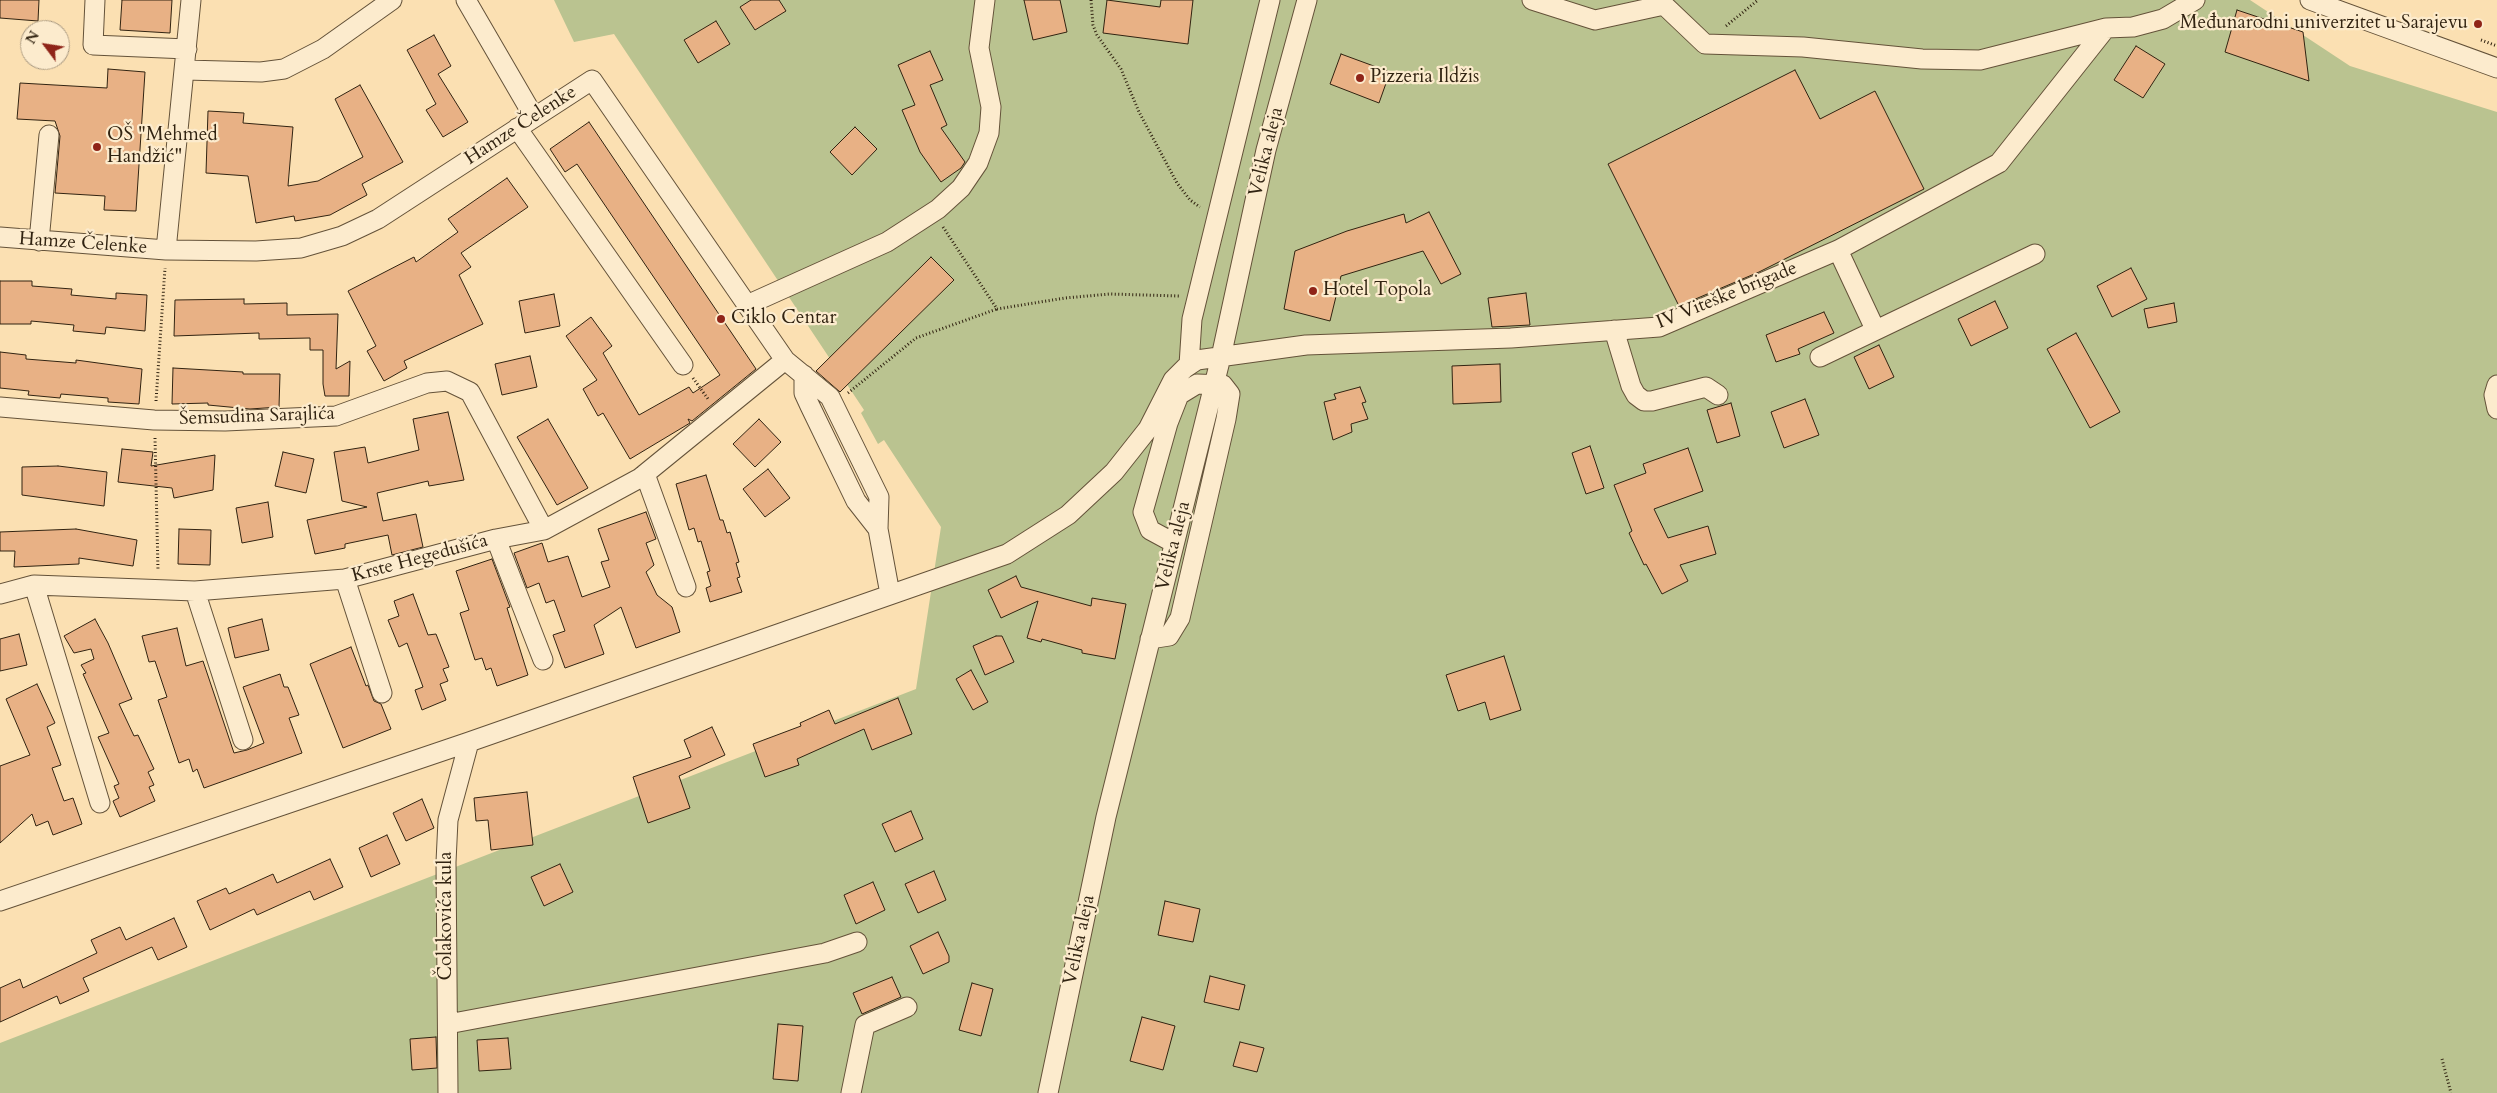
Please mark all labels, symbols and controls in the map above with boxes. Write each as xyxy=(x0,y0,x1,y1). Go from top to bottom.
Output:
place label: Međunarodni univerzitet u Sarajevu xyxy=(2180,13,2468,35)
marker: Međunarodni univerzitet u Sarajevu xyxy=(2472,18,2484,30)
north arrow xyxy=(20,20,70,70)
text: N xyxy=(21,27,44,48)
place label: Pizzeria Ildžis xyxy=(1370,67,1479,89)
marker: Pizzeria Ildžis xyxy=(1354,72,1366,84)
street label: Hamze Čelenke xyxy=(461,81,581,171)
street label: Velika aleja xyxy=(1245,105,1289,199)
place label: OŠ "Mehmed Handžić" xyxy=(107,125,218,169)
marker: OŠ "Mehmed Handžić" xyxy=(91,141,103,153)
street label: Hamze Čelenke xyxy=(18,228,148,260)
street label: IV Viteške brigade xyxy=(1653,257,1801,335)
place label: Hotel Topola xyxy=(1323,280,1431,302)
marker: Hotel Topola xyxy=(1307,285,1319,297)
place label: Ciklo Centar xyxy=(731,308,836,330)
marker: Ciklo Centar xyxy=(715,313,727,325)
street label: Šemsudina Sarajlića xyxy=(179,403,335,431)
street label: Velika aleja xyxy=(1152,499,1196,593)
street label: Krste Hegedušića xyxy=(349,530,491,588)
street label: Čolakovića kula xyxy=(436,852,458,980)
street label: Velika aleja xyxy=(1059,893,1101,987)

